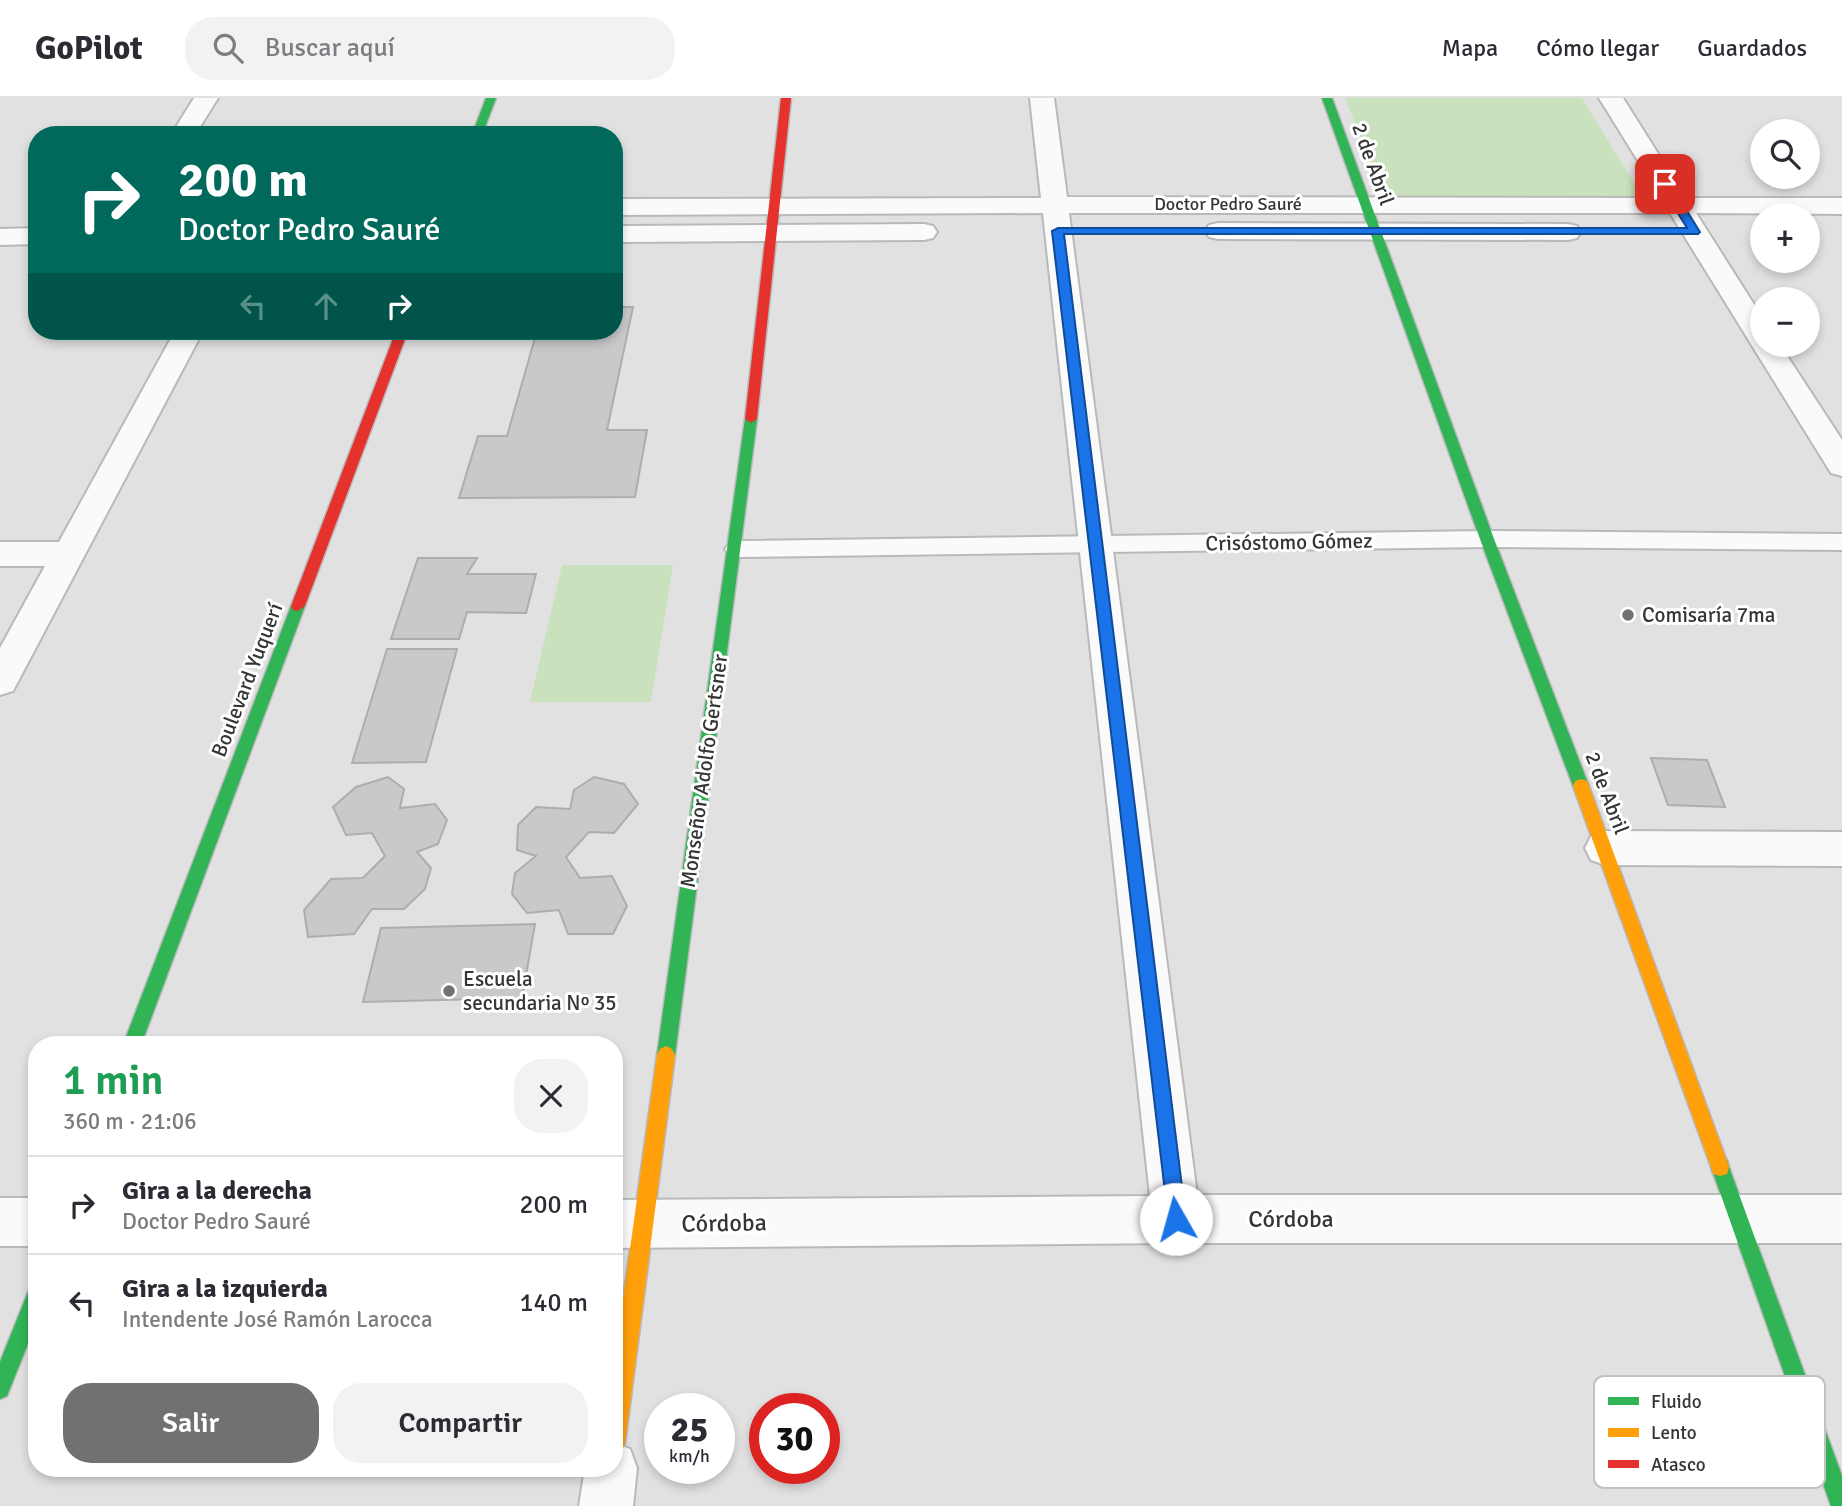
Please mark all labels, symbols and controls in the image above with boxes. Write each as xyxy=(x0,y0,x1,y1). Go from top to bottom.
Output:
search box xyxy=(185,17,675,80)
text: GoPilot xyxy=(35,28,143,69)
icon: search xyxy=(209,29,247,67)
text: Buscar aquí xyxy=(265,32,395,64)
text: Mapa xyxy=(1442,33,1498,63)
text: Cómo llegar xyxy=(1536,33,1659,63)
text: Guardados xyxy=(1697,33,1807,63)
street label: 2 de Abril xyxy=(1346,119,1400,209)
map controls xyxy=(1750,119,1820,357)
button: search xyxy=(1750,119,1820,189)
text: 200 m xyxy=(178,150,308,210)
icon: right xyxy=(63,154,154,245)
pin xyxy=(1635,154,1695,214)
icon: arrive xyxy=(1646,165,1684,203)
street label: Doctor Pedro Sauré xyxy=(1154,193,1302,215)
button: + xyxy=(1750,203,1820,273)
text: Doctor Pedro Sauré xyxy=(178,210,441,249)
icon: left xyxy=(234,287,272,325)
icon: ahead xyxy=(307,287,345,325)
icon: right xyxy=(380,287,418,325)
button: − xyxy=(1750,287,1820,357)
street label: Crisóstomo Gómez xyxy=(1205,528,1373,556)
street label: Boulevard Yuquerí xyxy=(206,599,288,761)
place label: Comisaría 7ma xyxy=(1642,602,1775,628)
marker: Comisaría 7ma xyxy=(1620,607,1636,623)
street label: Monseñor Adolfo Gertsner xyxy=(675,652,733,889)
street label: 2 de Abril xyxy=(1579,748,1635,838)
place label: Escuela secundaria Nº 35 xyxy=(463,966,617,1016)
marker: Escuela secundaria Nº 35 xyxy=(441,983,457,999)
text: 1 min xyxy=(63,1055,164,1106)
button: close xyxy=(514,1059,588,1133)
text: 360 m · 21:06 xyxy=(63,1107,197,1136)
text: Gira a la derecha xyxy=(122,1175,312,1207)
position arrow xyxy=(1139,1182,1213,1256)
icon: right xyxy=(63,1186,101,1224)
text: 200 m xyxy=(519,1189,588,1221)
street label: Córdoba xyxy=(1248,1204,1334,1234)
text: Doctor Pedro Sauré xyxy=(122,1207,311,1236)
street label: Córdoba xyxy=(681,1207,767,1239)
text: Gira a la izquierda xyxy=(122,1273,328,1305)
icon: left xyxy=(63,1284,101,1322)
text: 140 m xyxy=(519,1287,588,1319)
text: Intendente José Ramón Larocca xyxy=(122,1305,433,1334)
legend xyxy=(1594,1376,1825,1488)
button: Salir xyxy=(63,1383,319,1463)
button: Compartir xyxy=(333,1383,588,1463)
text: Fluido xyxy=(1651,1390,1702,1414)
speed limit sign: 30 xyxy=(749,1393,840,1484)
text: 25 xyxy=(671,1408,708,1451)
text: Lento xyxy=(1651,1421,1697,1445)
text: km/h xyxy=(669,1445,710,1467)
text: Atasco xyxy=(1651,1453,1706,1477)

